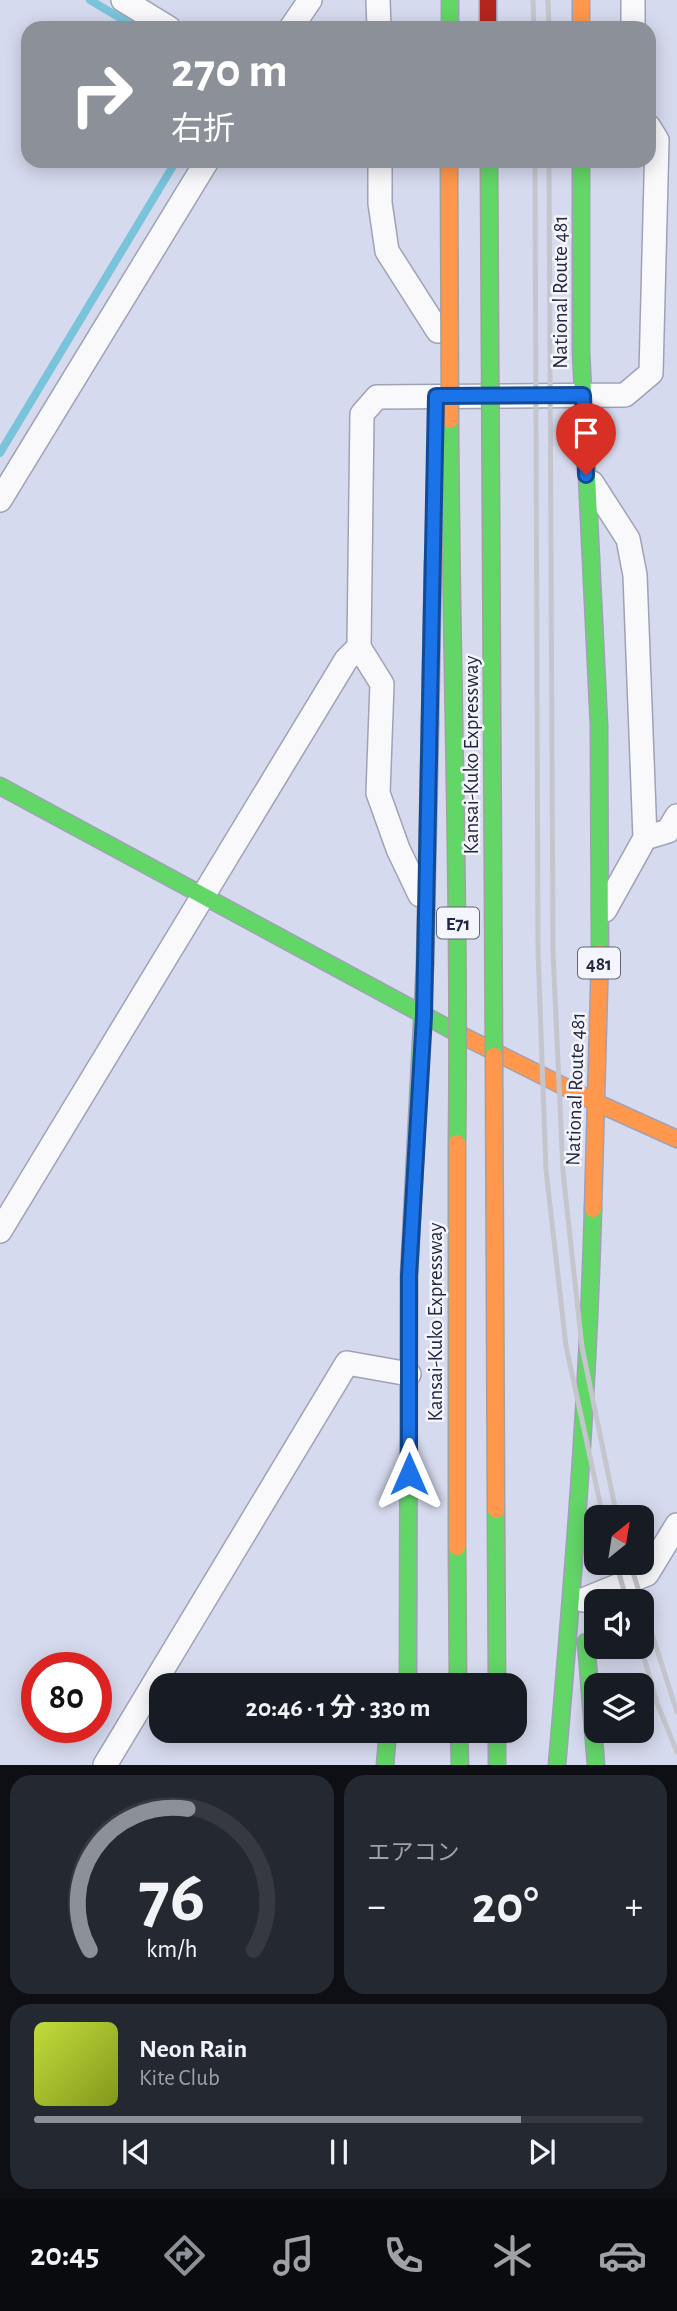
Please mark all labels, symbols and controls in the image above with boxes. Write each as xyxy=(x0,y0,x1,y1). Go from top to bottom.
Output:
text: 270 m xyxy=(171,47,288,96)
icon: right xyxy=(56,49,147,140)
text: 右折 xyxy=(171,113,235,145)
street label: National Route 481 xyxy=(550,215,571,369)
pin xyxy=(556,403,616,475)
icon: arrive xyxy=(567,414,605,452)
street label: Kansai-Kuko Expressway xyxy=(461,656,482,854)
road number: E71 xyxy=(437,908,479,939)
road number: 481 xyxy=(578,948,620,979)
street label: National Route 481 xyxy=(562,1012,589,1166)
street label: Kansai-Kuko Expressway xyxy=(425,1223,446,1421)
position arrow xyxy=(372,1437,446,1511)
north arrow xyxy=(584,1505,654,1575)
map controls xyxy=(584,1505,654,1743)
button: sound xyxy=(584,1589,654,1659)
speed limit sign: 80 xyxy=(21,1652,112,1743)
button: layers xyxy=(584,1673,654,1743)
text: 20:46 · 1 分 · 330 m xyxy=(245,1695,431,1721)
text: エアコン xyxy=(368,1842,460,1865)
text: 76 xyxy=(138,1863,205,1936)
text: 20° xyxy=(472,1880,539,1932)
text: − xyxy=(368,1888,386,1926)
text: + xyxy=(625,1888,643,1926)
text: km/h xyxy=(146,1937,198,1962)
text: Neon Rain xyxy=(139,2036,247,2062)
text: Kite Club xyxy=(139,2067,220,2090)
icon: previous xyxy=(117,2133,155,2171)
icon: pause xyxy=(320,2133,358,2171)
icon: next xyxy=(523,2133,561,2171)
icon: directions xyxy=(160,2231,209,2280)
icon: music xyxy=(269,2231,318,2280)
icon: phone xyxy=(379,2231,428,2280)
icon: climate xyxy=(488,2231,537,2280)
icon: car xyxy=(598,2231,647,2280)
text: 20:45 xyxy=(30,2239,99,2271)

